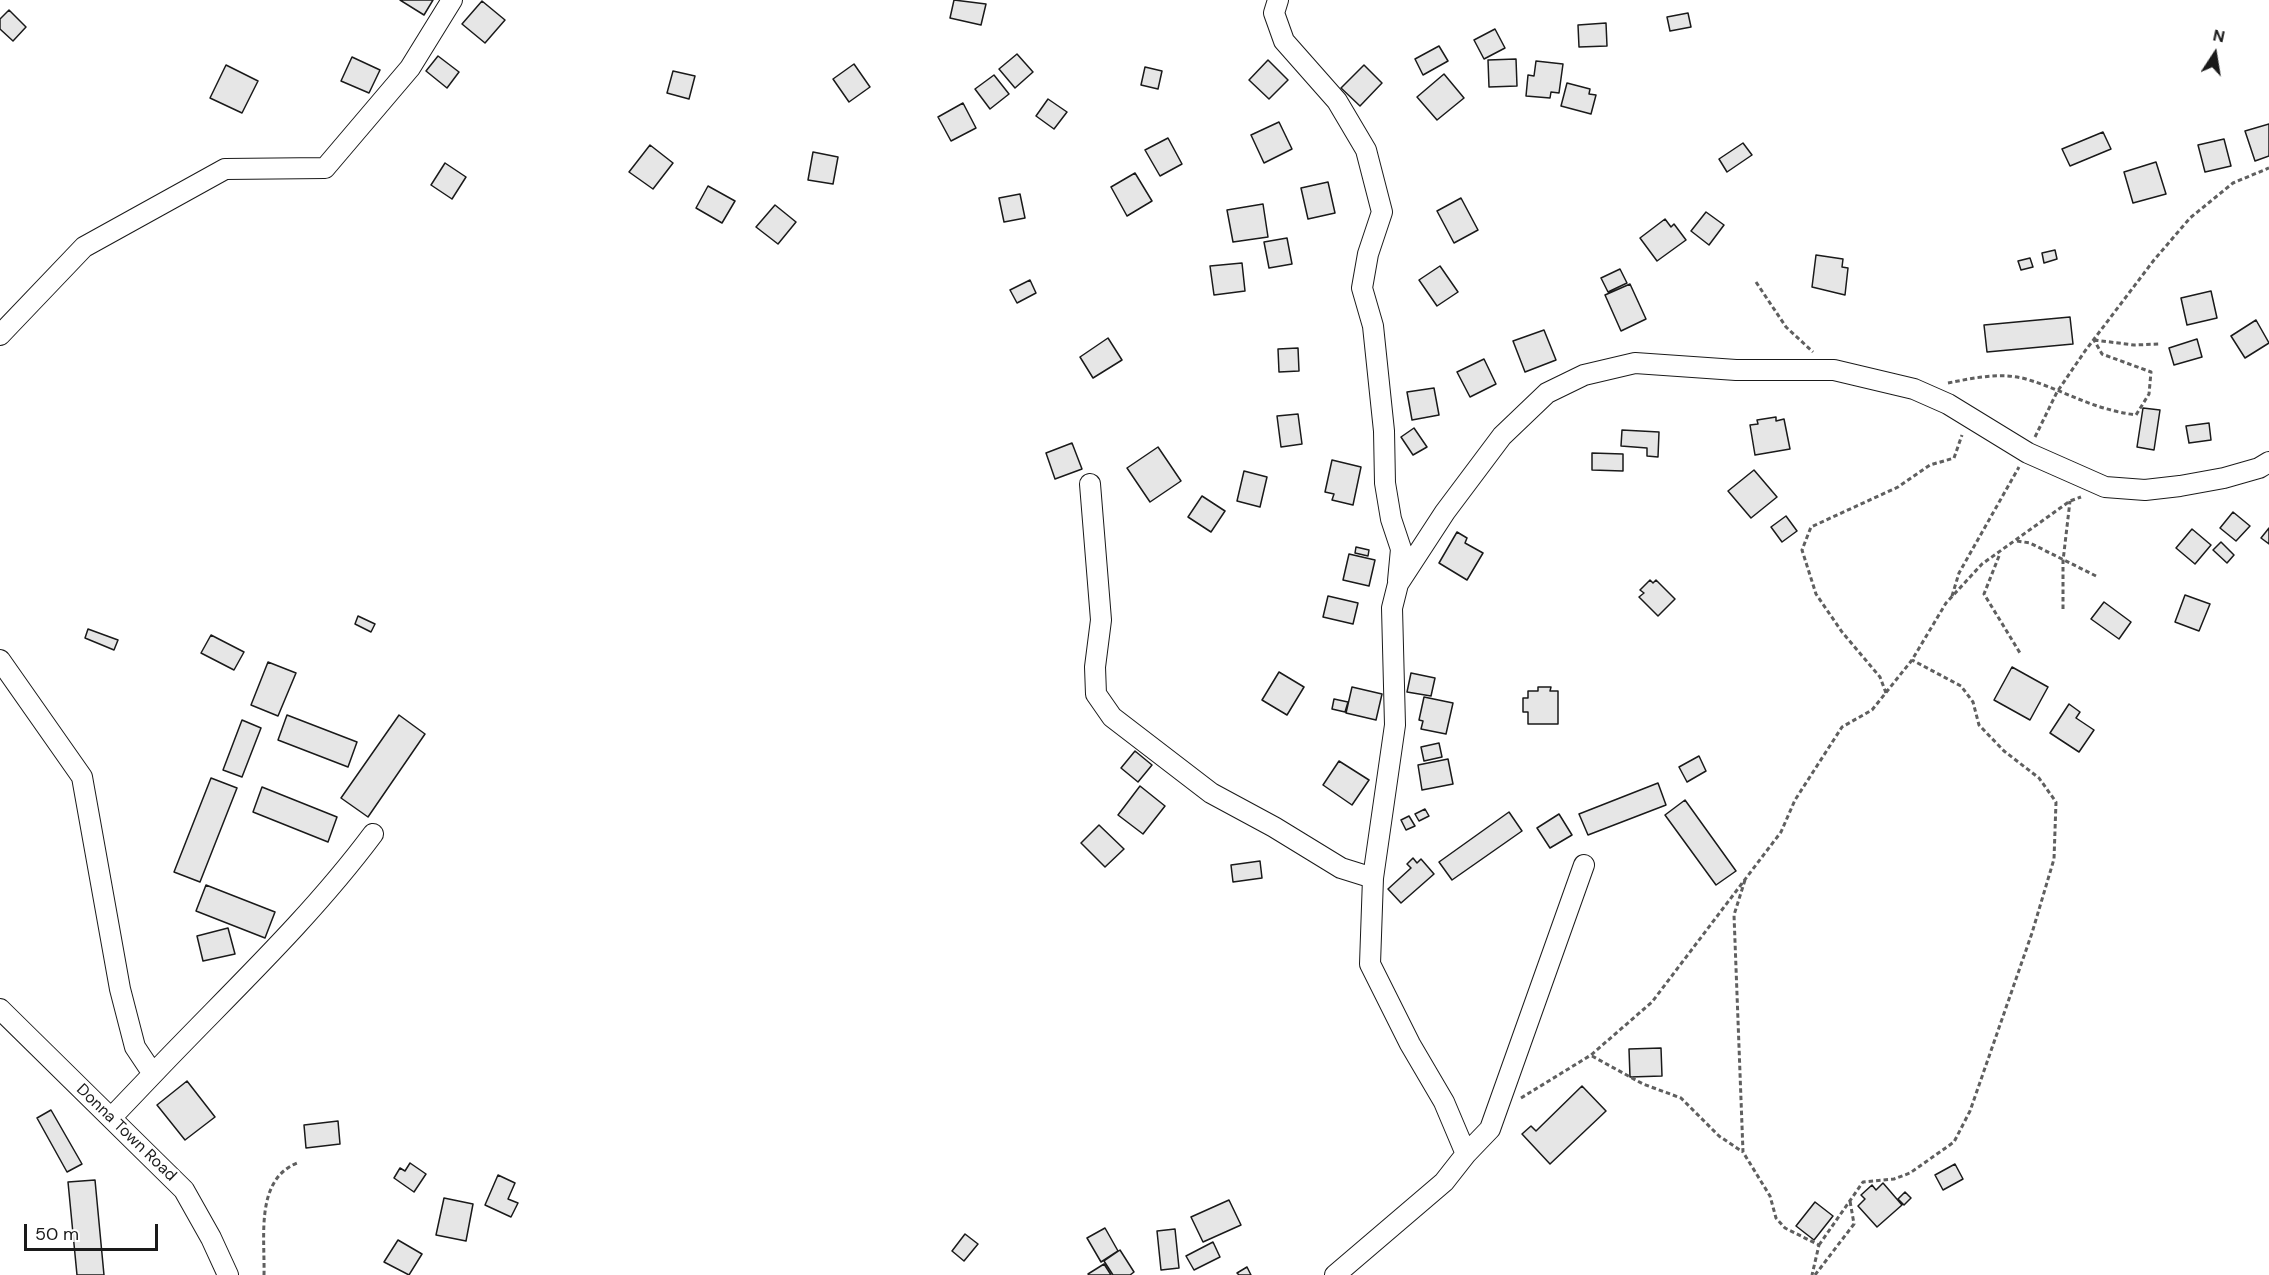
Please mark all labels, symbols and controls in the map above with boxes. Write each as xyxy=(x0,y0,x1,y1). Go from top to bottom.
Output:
north arrow xyxy=(2185,24,2245,84)
text: N xyxy=(2211,24,2227,47)
street label: Donna Town Road xyxy=(72,1080,180,1186)
scale bar xyxy=(27,1212,160,1250)
text: 50 m xyxy=(35,1222,79,1246)

